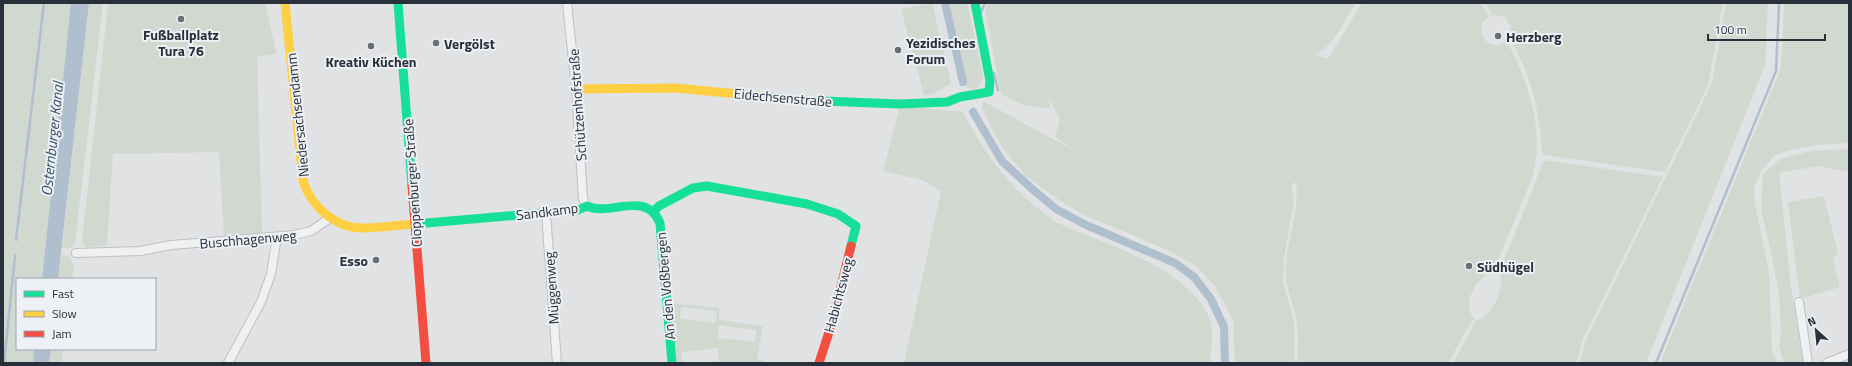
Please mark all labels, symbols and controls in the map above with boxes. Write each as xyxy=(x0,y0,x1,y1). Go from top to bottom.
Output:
marker: Fußballplatz Tura 76 xyxy=(176,14,186,24)
scale bar xyxy=(1708,16,1825,42)
text: 100 m xyxy=(1714,20,1747,39)
place label: Fußballplatz Tura 76 xyxy=(143,24,219,61)
place label: Herzberg xyxy=(1506,26,1562,47)
marker: Herzberg xyxy=(1493,31,1503,41)
place label: Yezidisches Forum xyxy=(906,32,976,69)
place label: Vergölst xyxy=(444,33,495,54)
marker: Vergölst xyxy=(431,38,441,48)
marker: Kreativ Küchen xyxy=(366,41,376,51)
marker: Yezidisches Forum xyxy=(893,45,903,55)
street label: Schützenhofstraße xyxy=(563,48,591,162)
place label: Kreativ Küchen xyxy=(325,51,417,72)
street label: Niedersachsendamm xyxy=(280,52,314,178)
water label: Osternburger Kanal xyxy=(35,79,70,197)
street label: Eidechsenstraße xyxy=(733,82,833,112)
street label: Cloppenburger Straße xyxy=(397,118,427,248)
street label: Sandkamp xyxy=(515,197,579,225)
street label: Buschhagenweg xyxy=(199,224,297,254)
street label: An den Voßbergen xyxy=(650,231,680,341)
place label: Esso xyxy=(340,250,368,271)
street label: Müggenweg xyxy=(538,251,564,325)
marker: Esso xyxy=(371,255,381,265)
street label: Habichtsweg xyxy=(818,255,858,335)
place label: Südhügel xyxy=(1477,256,1534,277)
marker: Südhügel xyxy=(1464,261,1474,271)
legend xyxy=(16,278,156,350)
text: Fast xyxy=(52,284,75,303)
text: Slow xyxy=(52,304,77,323)
north arrow xyxy=(1796,310,1836,350)
text: N xyxy=(1804,312,1818,330)
text: Jam xyxy=(52,324,72,343)

